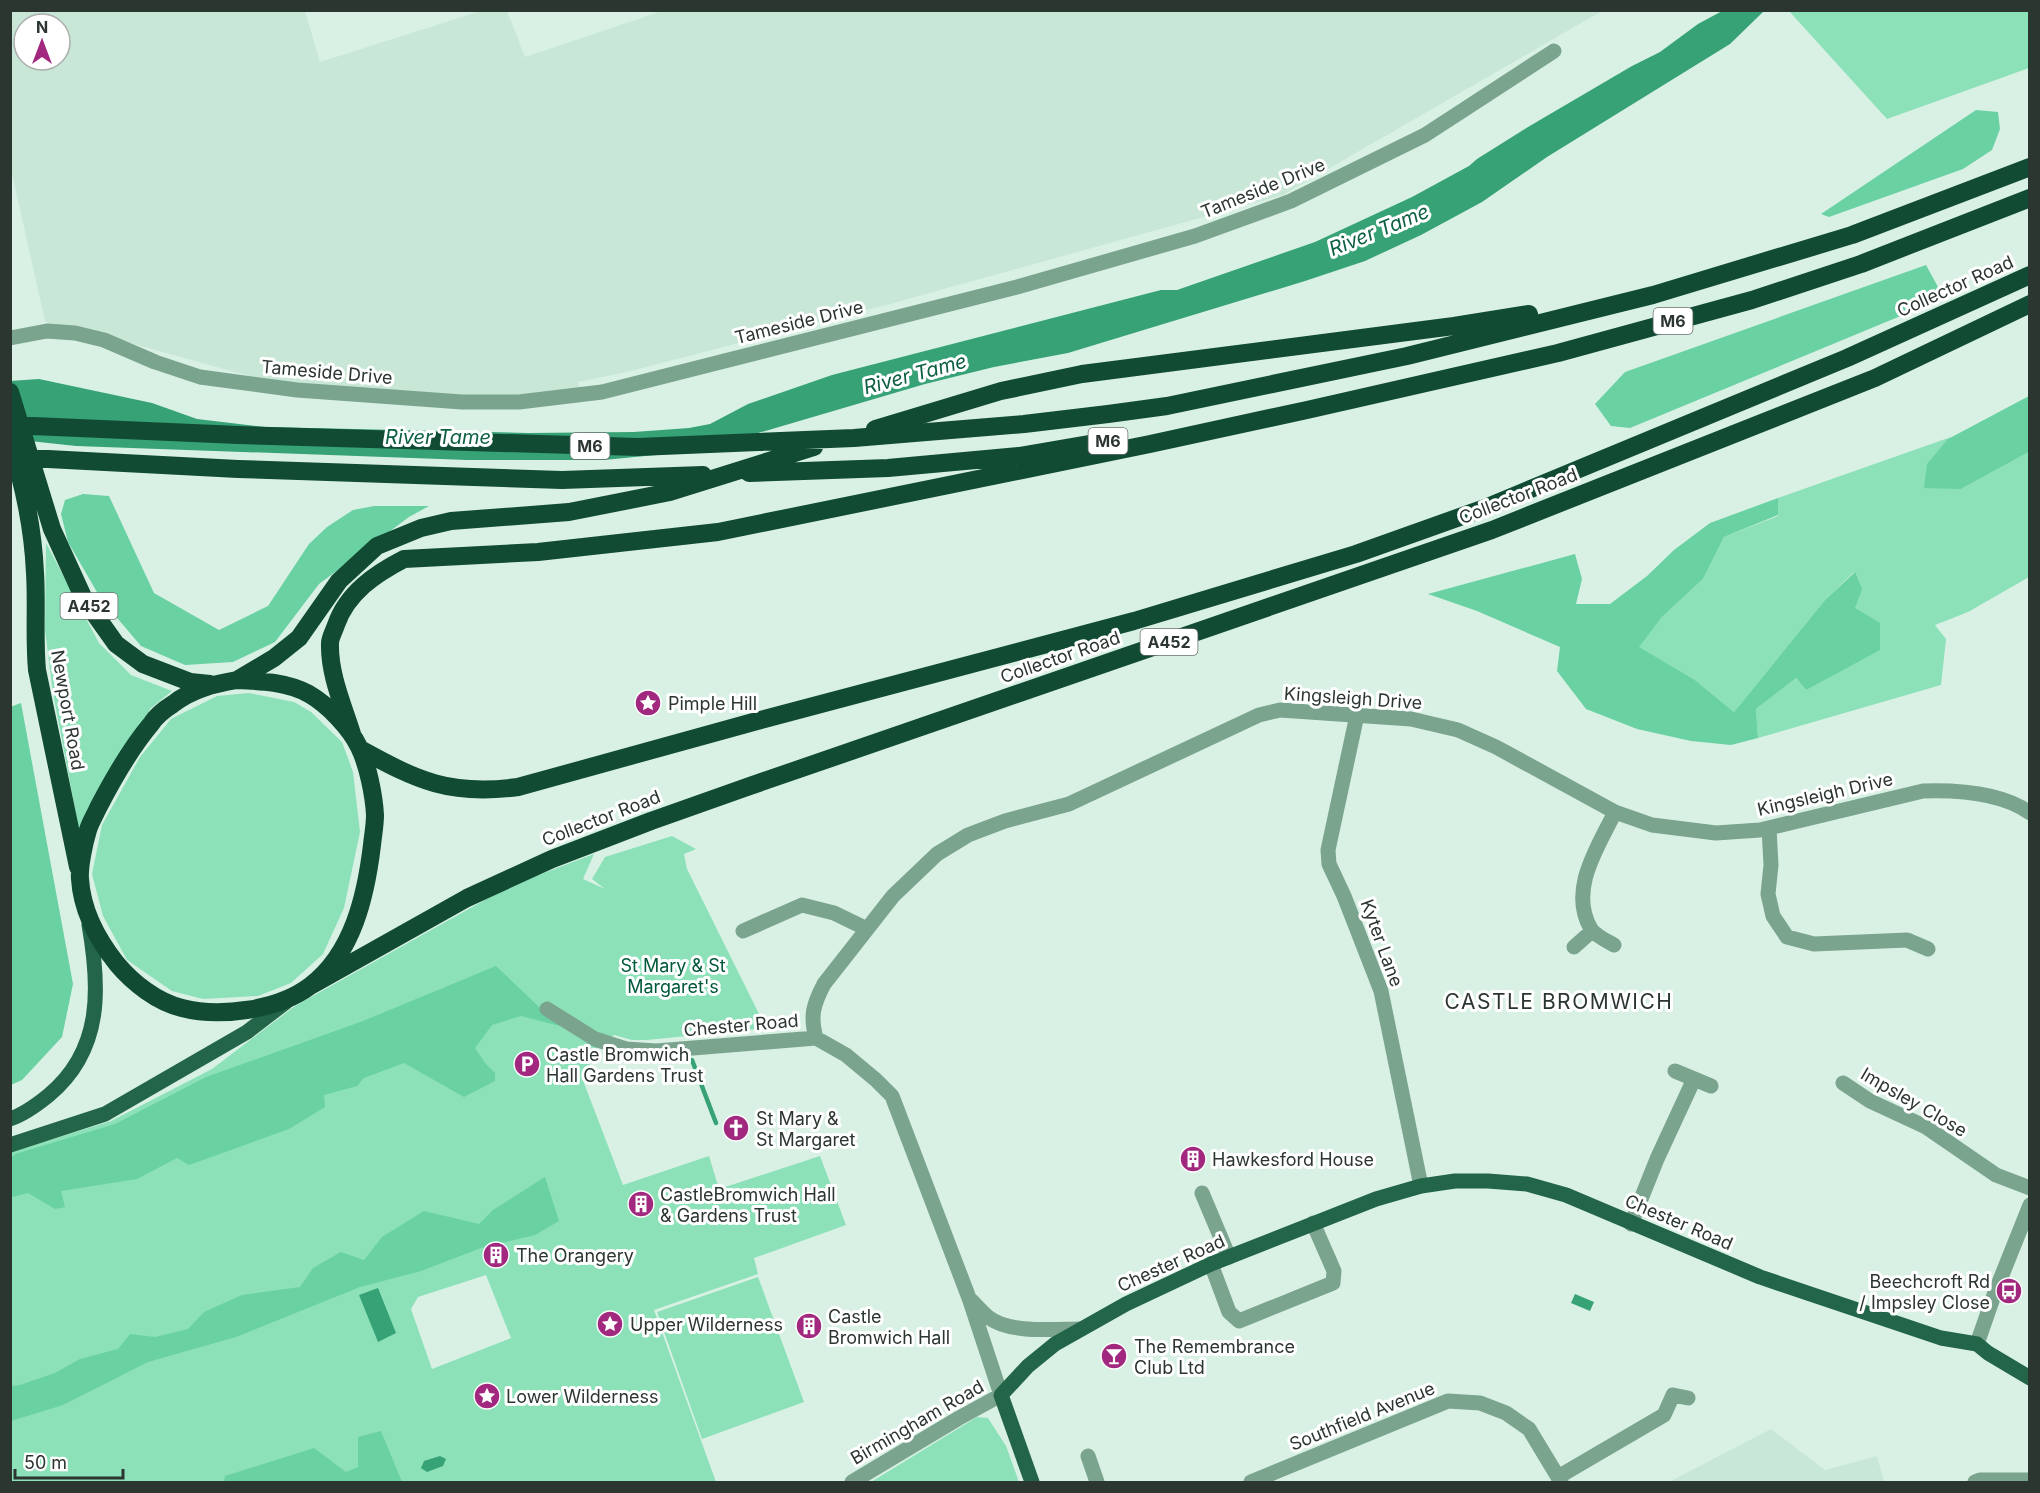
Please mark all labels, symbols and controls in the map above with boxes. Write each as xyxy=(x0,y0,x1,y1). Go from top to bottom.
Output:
north arrow xyxy=(12,12,72,72)
text: N xyxy=(36,17,48,37)
street label: Tameside Drive xyxy=(1198,154,1328,222)
water label: River Tame xyxy=(1325,199,1433,261)
street label: Collector Road xyxy=(1894,251,2016,321)
street label: Tameside Drive xyxy=(733,296,865,348)
road number: M6 xyxy=(1654,308,1692,334)
water label: River Tame xyxy=(861,349,969,399)
street label: Tameside Drive xyxy=(260,356,394,388)
water label: River Tame xyxy=(385,425,491,449)
road number: M6 xyxy=(1088,428,1128,454)
road number: M6 xyxy=(570,433,610,459)
street label: Collector Road xyxy=(1456,464,1580,528)
road number: A452 xyxy=(60,593,118,619)
street label: Collector Road xyxy=(997,627,1123,687)
road number: A452 xyxy=(1140,629,1198,655)
street label: Newport Road xyxy=(47,648,89,772)
street label: Kingsleigh Drive xyxy=(1283,683,1423,713)
place icon: Pimple Hill xyxy=(633,688,663,718)
place label: Pimple Hill xyxy=(668,693,757,714)
street label: Kingsleigh Drive xyxy=(1755,768,1895,820)
street label: Collector Road xyxy=(539,786,663,850)
street label: Kyter Lane xyxy=(1357,897,1407,989)
park label: St Mary & St Margaret's xyxy=(620,955,726,997)
district label: CASTLE BROMWICH xyxy=(1445,989,1673,1014)
street label: Chester Road xyxy=(683,1010,799,1040)
place label: Castle Bromwich Hall Gardens Trust xyxy=(546,1044,704,1086)
parking icon: Castle Bromwich Hall Gardens Trust xyxy=(512,1049,542,1079)
street label: Impsley Close xyxy=(1857,1063,1971,1141)
place label: St Mary & St Margaret xyxy=(756,1108,855,1150)
church icon: St Mary & St Margaret xyxy=(721,1113,751,1143)
building icon: Hawkesford House xyxy=(1178,1144,1208,1174)
place label: Hawkesford House xyxy=(1212,1149,1374,1170)
place label: CastleBromwich Hall & Gardens Trust xyxy=(660,1184,836,1226)
building icon: CastleBromwich Hall & Gardens Trust xyxy=(626,1189,656,1219)
street label: Chester Road xyxy=(1622,1190,1736,1254)
street label: Chester Road xyxy=(1114,1230,1228,1296)
building icon: The Orangery xyxy=(481,1240,511,1270)
place label: The Orangery xyxy=(516,1245,634,1266)
place label: Beechcroft Rd / Impsley Close xyxy=(1859,1271,1990,1313)
bus stop icon: Beechcroft Rd / Impsley Close xyxy=(1994,1276,2024,1306)
place label: Castle Bromwich Hall xyxy=(828,1306,950,1348)
place icon: Upper Wilderness xyxy=(595,1309,625,1339)
building icon: Castle Bromwich Hall xyxy=(794,1311,824,1341)
place label: Upper Wilderness xyxy=(630,1314,783,1335)
place label: The Remembrance Club Ltd xyxy=(1134,1336,1295,1378)
bar icon: The Remembrance Club Ltd xyxy=(1099,1341,1129,1371)
street label: Birmingham Road xyxy=(847,1375,987,1469)
street label: Southfield Avenue xyxy=(1286,1377,1438,1455)
place icon: Lower Wilderness xyxy=(472,1381,502,1411)
place label: Lower Wilderness xyxy=(506,1386,659,1407)
scale bar xyxy=(15,1442,123,1480)
text: 50 m xyxy=(24,1452,67,1473)

